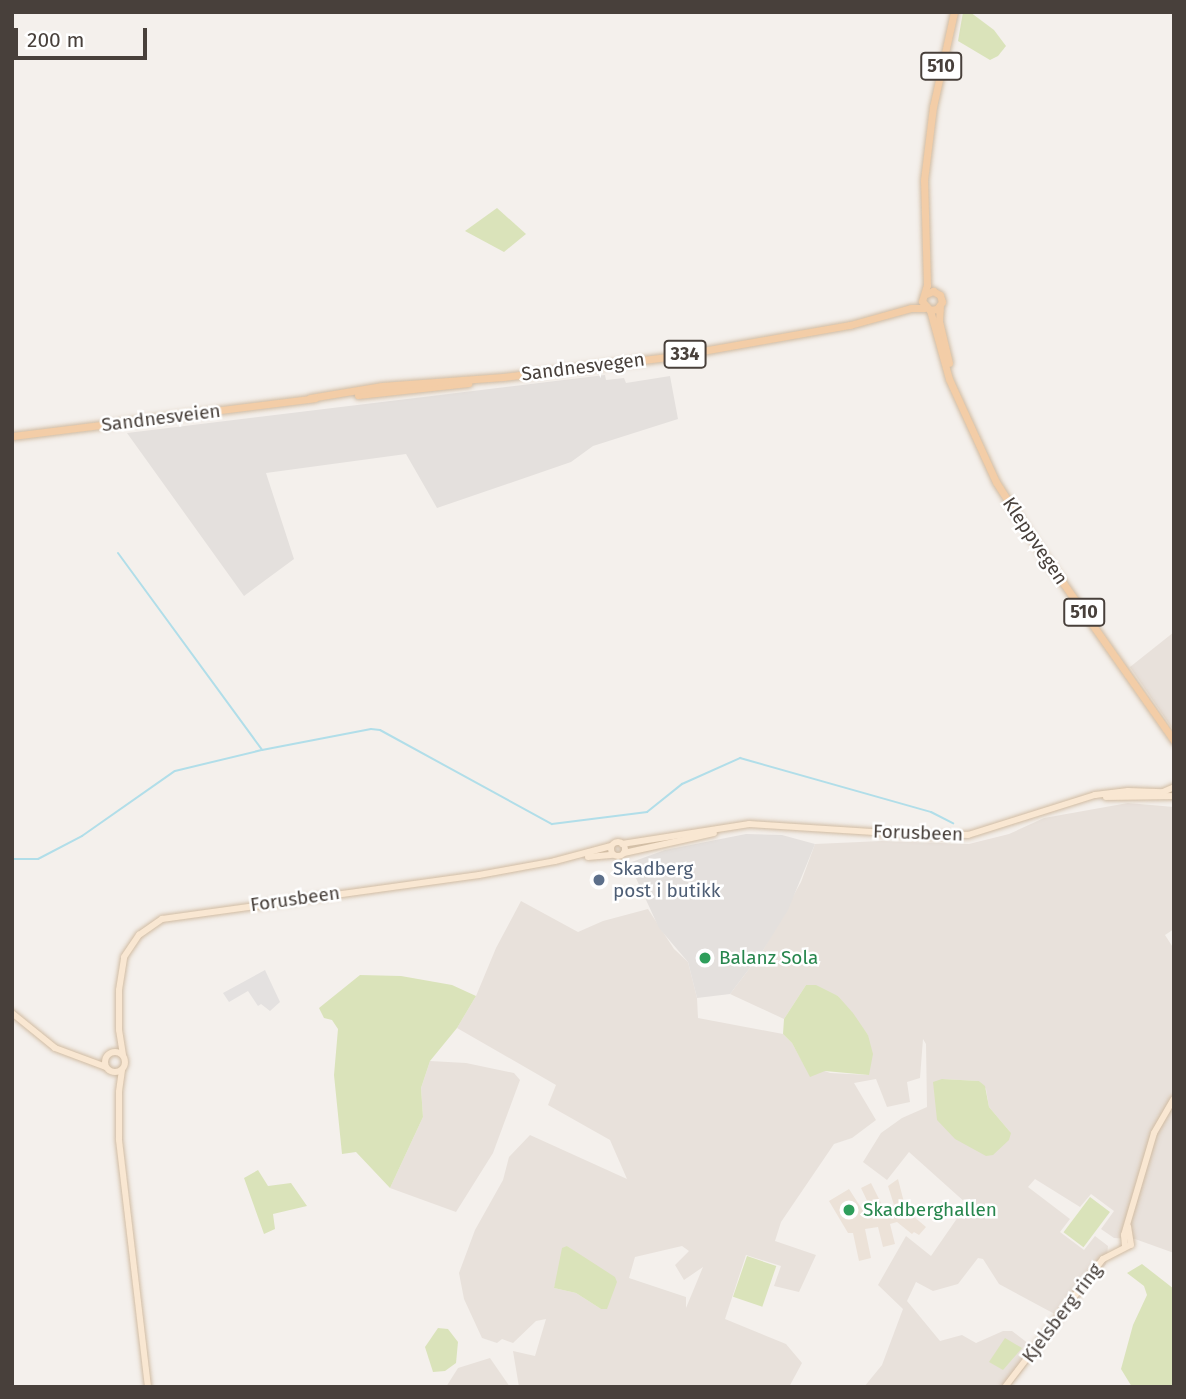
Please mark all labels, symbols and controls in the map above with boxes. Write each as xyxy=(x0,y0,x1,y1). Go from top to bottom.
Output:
scale bar xyxy=(18,14,150,58)
text: 200 m xyxy=(27,27,84,53)
road number: 510 xyxy=(920,52,962,80)
road number: 334 xyxy=(662,340,708,368)
street label: Sandnesvegen xyxy=(520,348,646,386)
street label: Sandnesveien xyxy=(100,399,222,437)
street label: Kleppvegen xyxy=(998,493,1072,589)
road number: 510 xyxy=(1063,598,1105,626)
street label: Forusbeen xyxy=(873,820,963,846)
place label: Skadberg post i butikk xyxy=(613,858,721,902)
marker: Skadberg post i butikk xyxy=(591,872,607,888)
street label: Forusbeen xyxy=(249,881,341,917)
place label: Balanz Sola xyxy=(719,947,818,969)
marker: Balanz Sola xyxy=(697,950,713,966)
place label: Skadberghallen xyxy=(863,1199,997,1221)
marker: Skadberghallen xyxy=(841,1202,857,1218)
street label: Kjelsberg ring xyxy=(1017,1259,1107,1367)

